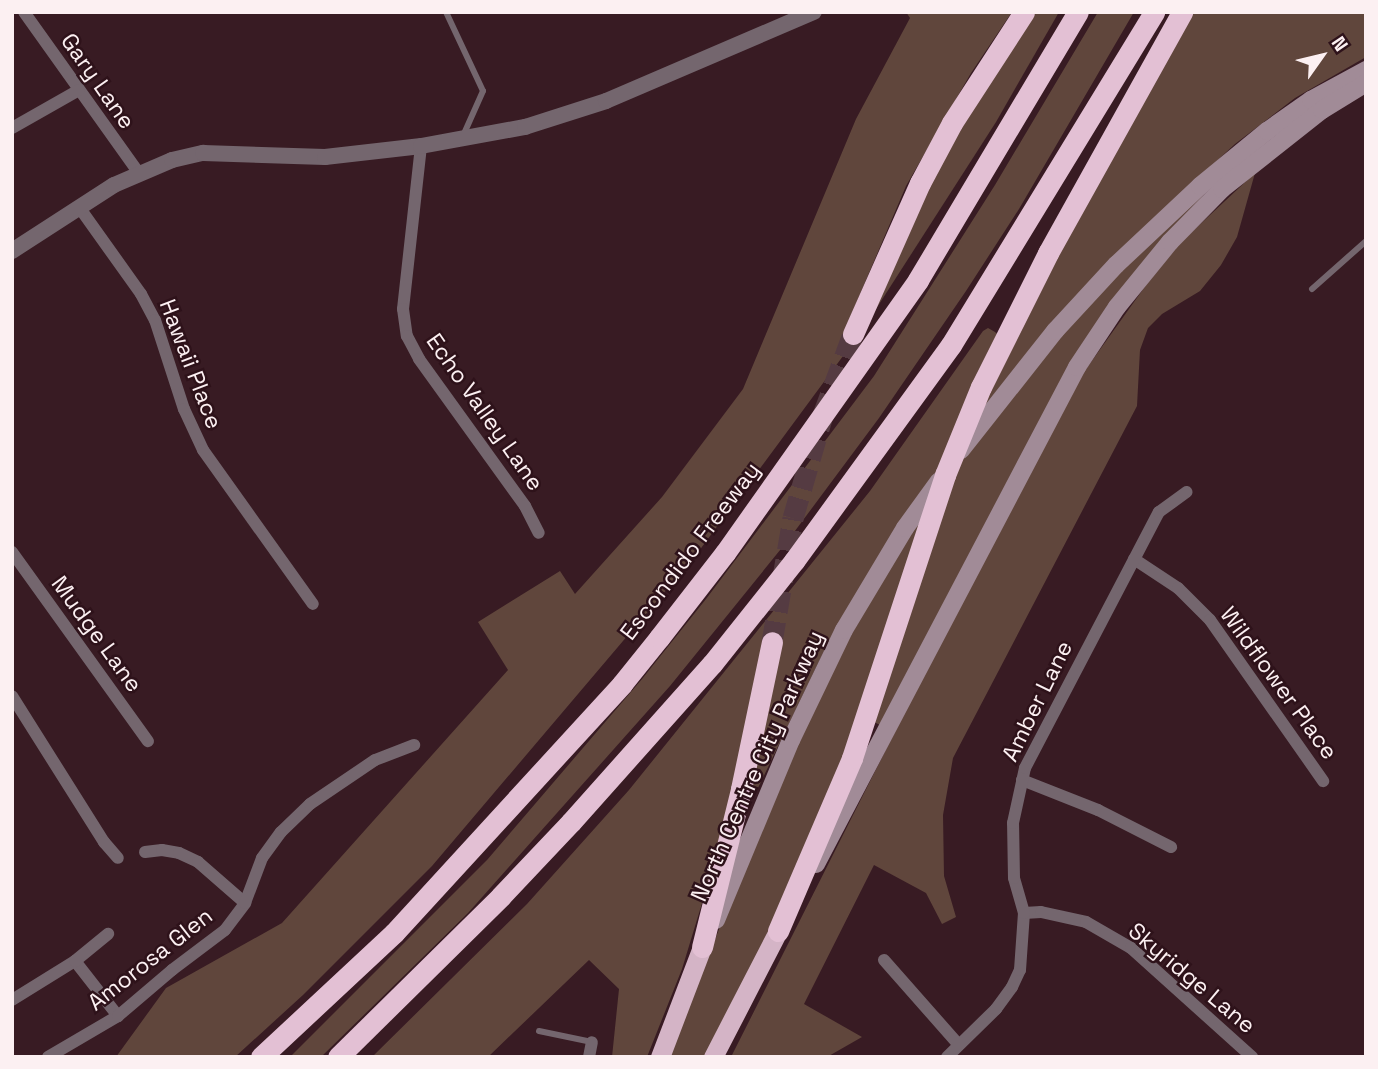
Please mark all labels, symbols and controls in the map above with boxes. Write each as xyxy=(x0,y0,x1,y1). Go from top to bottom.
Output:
north arrow xyxy=(1287,21,1357,91)
street label: Gary Lane xyxy=(55,28,141,134)
text: N xyxy=(1326,32,1354,56)
street label: Hawaii Place xyxy=(154,295,228,433)
street label: Echo Valley Lane xyxy=(420,328,550,496)
street label: Escondido Freeway xyxy=(614,457,766,645)
street label: Mudge Lane xyxy=(46,571,148,697)
street label: Wildflower Place xyxy=(1214,601,1344,765)
street label: North Centre City Parkway xyxy=(685,626,829,906)
street label: Amber Lane xyxy=(996,636,1078,766)
street label: Amorosa Glen xyxy=(82,902,218,1016)
street label: Skyridge Lane xyxy=(1123,917,1261,1039)

